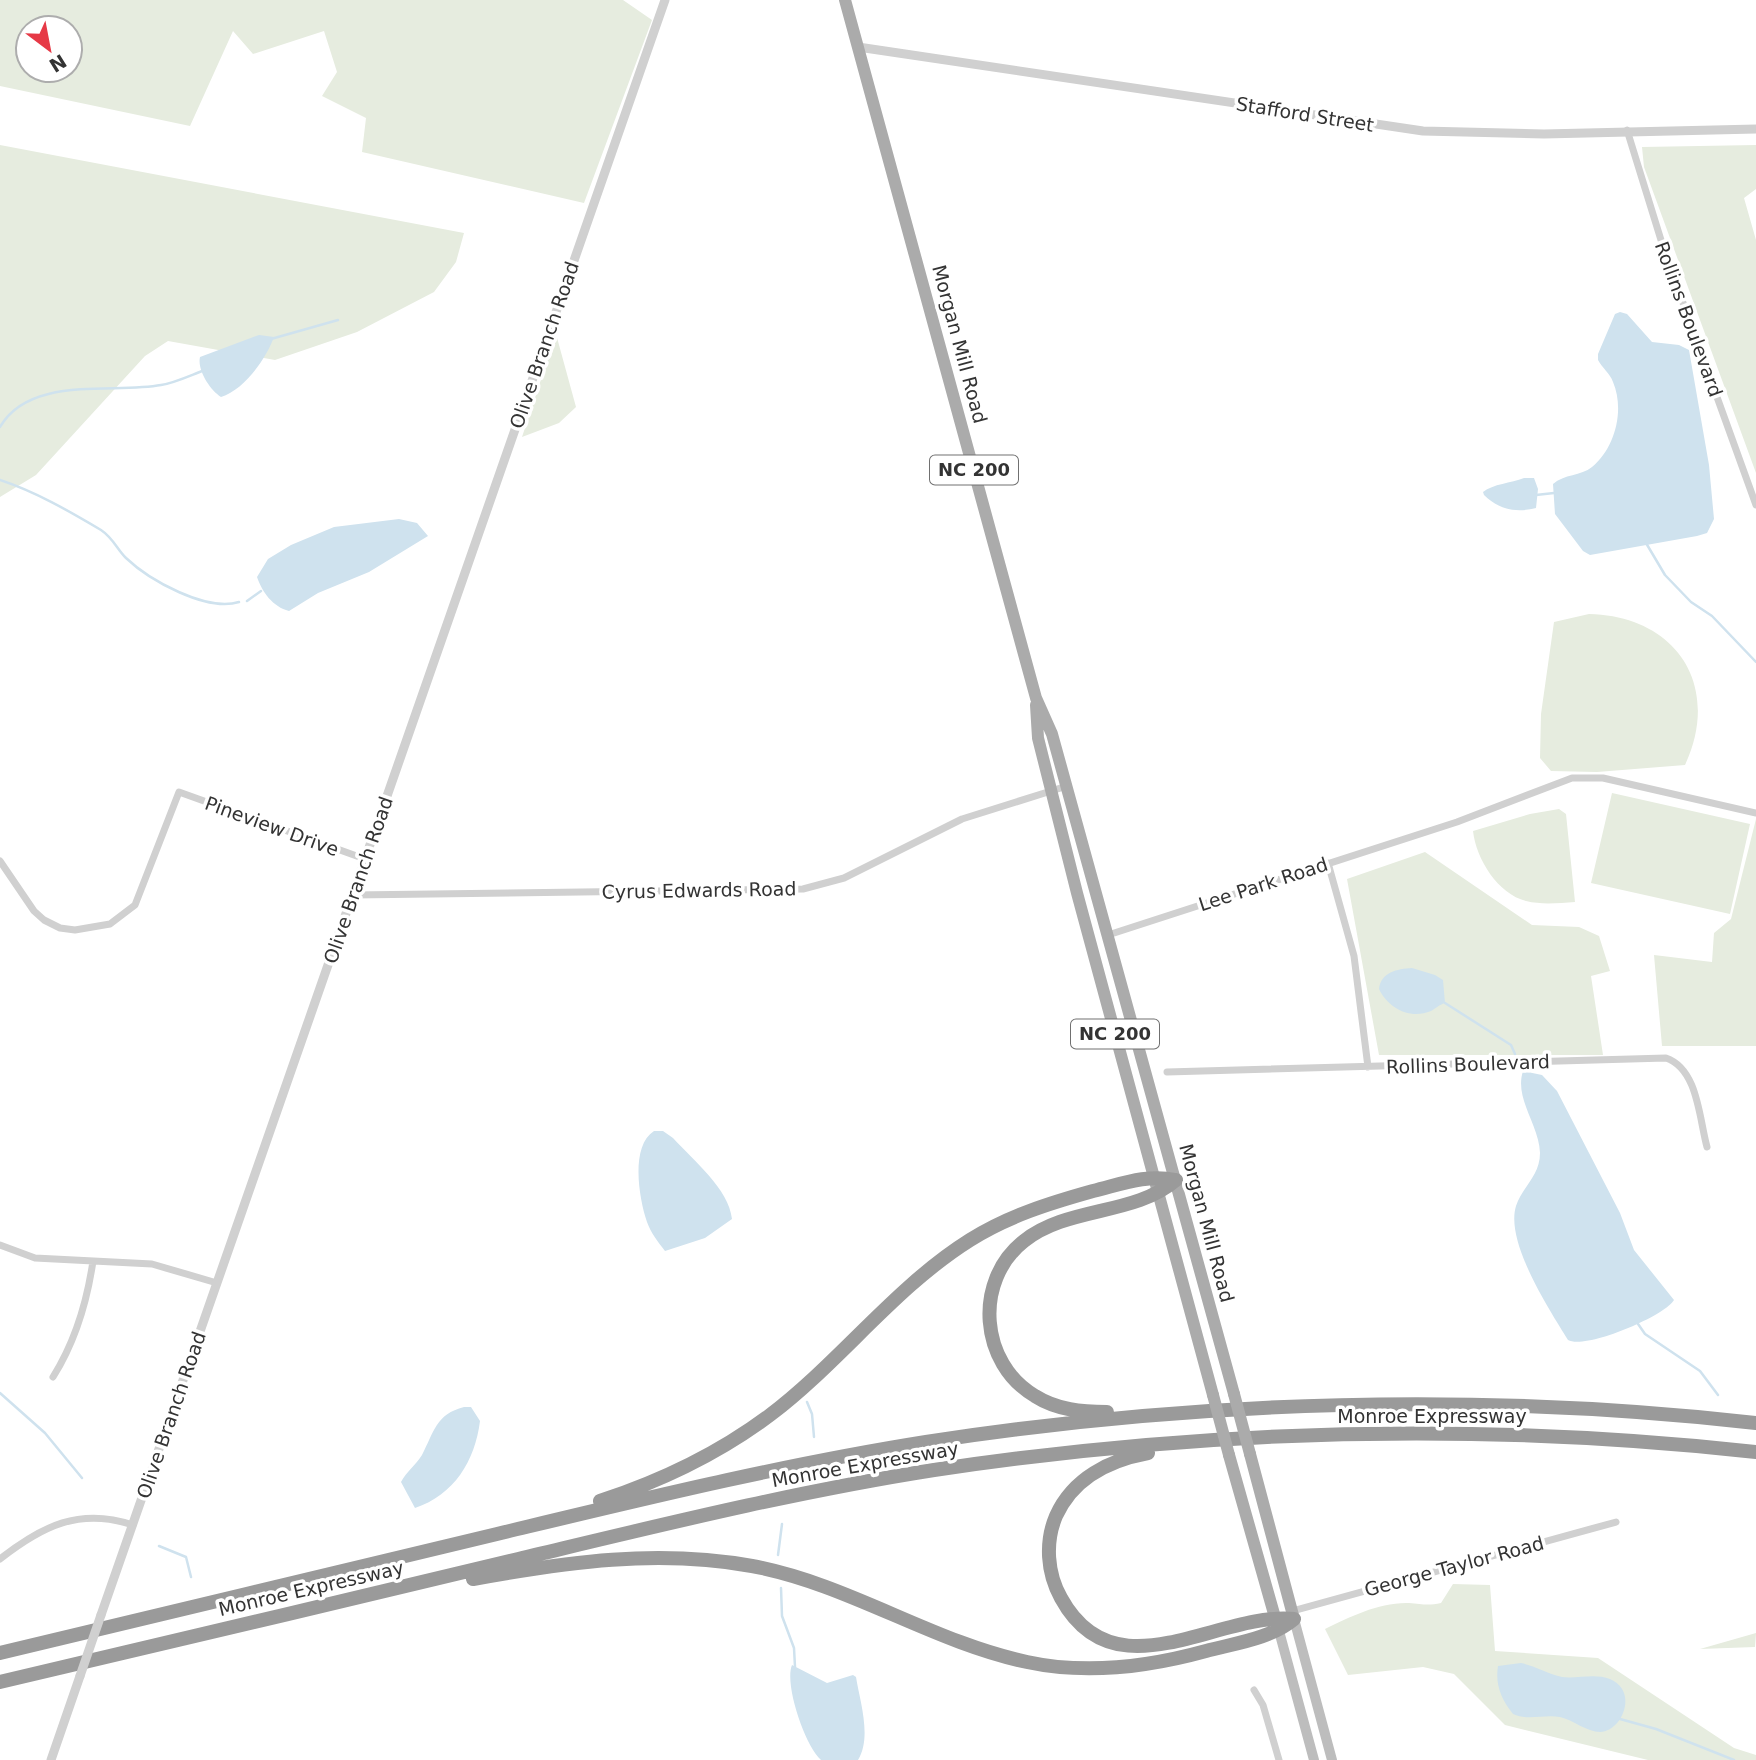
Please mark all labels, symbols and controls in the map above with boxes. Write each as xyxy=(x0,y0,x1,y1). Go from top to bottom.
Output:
north arrow xyxy=(14,14,84,84)
text: N xyxy=(45,50,71,77)
street label: Stafford Street xyxy=(1235,92,1375,136)
street label: Rollins Boulevard xyxy=(1651,238,1727,400)
street label: Olive Branch Road xyxy=(505,259,583,431)
street label: Morgan Mill Road xyxy=(928,262,992,426)
road number: NC 200 xyxy=(930,456,1018,484)
street label: Pineview Drive xyxy=(202,792,342,860)
street label: Olive Branch Road xyxy=(319,794,397,966)
street label: Lee Park Road xyxy=(1196,853,1330,915)
street label: Cyrus Edwards Road xyxy=(601,877,797,903)
road number: NC 200 xyxy=(1071,1020,1159,1049)
street label: Rollins Boulevard xyxy=(1386,1050,1550,1078)
street label: Morgan Mill Road xyxy=(1175,1141,1239,1305)
street label: Olive Branch Road xyxy=(132,1329,210,1501)
street label: Monroe Expressway xyxy=(1337,1405,1527,1427)
street label: Monroe Expressway xyxy=(770,1437,960,1491)
street label: George Taylor Road xyxy=(1362,1531,1546,1601)
street label: Monroe Expressway xyxy=(216,1556,406,1620)

